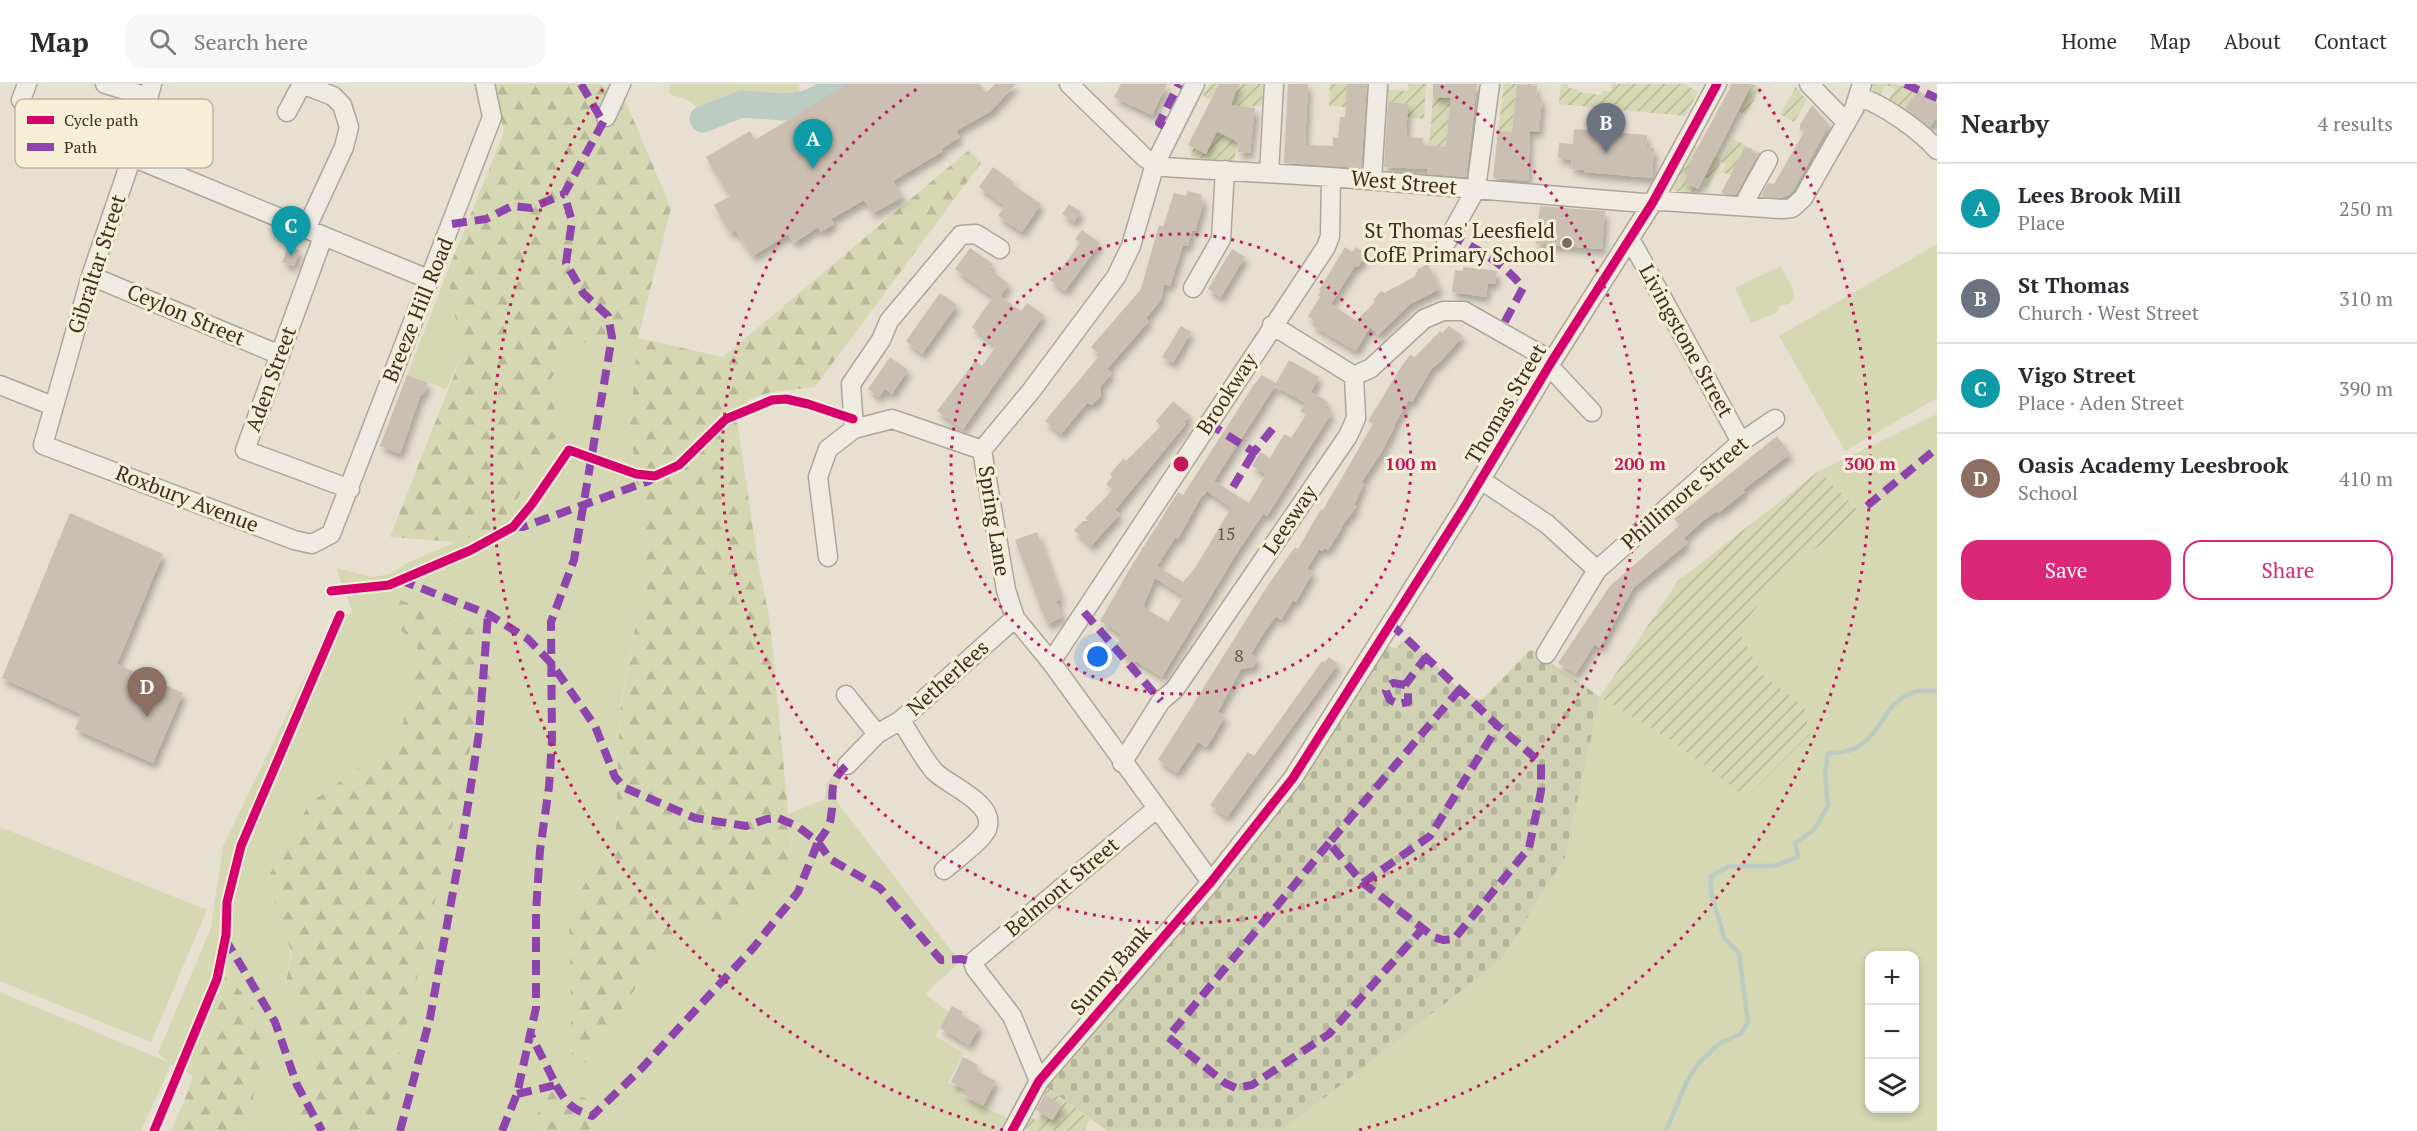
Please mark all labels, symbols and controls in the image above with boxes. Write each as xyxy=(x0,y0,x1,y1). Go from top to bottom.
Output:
search box xyxy=(125,14,545,68)
text: Map xyxy=(30,23,89,60)
icon: search xyxy=(146,25,179,58)
text: Search here xyxy=(194,27,308,56)
text: Home xyxy=(2061,27,2117,55)
text: Map xyxy=(2150,27,2191,55)
text: About xyxy=(2224,27,2281,55)
text: Contact xyxy=(2314,27,2387,55)
legend xyxy=(15,99,213,168)
pin: B xyxy=(1586,104,1626,153)
text: Nearby xyxy=(1961,106,2049,140)
text: Cycle path xyxy=(64,109,139,131)
text: 4 results xyxy=(2318,110,2393,137)
pin: A xyxy=(794,120,832,169)
text: Path xyxy=(64,136,98,158)
street label: West Street xyxy=(1350,163,1459,201)
text: Lees Brook Mill xyxy=(2018,180,2181,209)
street label: Gibraltar Street xyxy=(60,190,132,337)
text: A xyxy=(1973,195,1988,222)
text: 250 m xyxy=(2339,195,2393,222)
pin: C xyxy=(272,206,310,256)
text: Place xyxy=(2018,209,2065,236)
place label: St Thomas' Leesfield CofE Primary School xyxy=(1363,216,1555,268)
street label: Breeze Hill Road xyxy=(375,233,459,386)
marker: St Thomas' Leesfield CofE Primary School xyxy=(1560,236,1574,250)
street label: Livingstone Street xyxy=(1633,259,1741,422)
text: St Thomas xyxy=(2018,270,2129,299)
street label: Ceylon Street xyxy=(123,277,250,352)
text: B xyxy=(1974,285,1987,312)
text: 310 m xyxy=(2339,285,2393,312)
text: Church · West Street xyxy=(2018,299,2199,326)
street label: Aden Street xyxy=(238,322,302,435)
street label: Thomas Street xyxy=(1458,338,1552,469)
street label: Brookway xyxy=(1189,347,1263,439)
text: Vigo Street xyxy=(2018,360,2136,389)
text: C xyxy=(1974,375,1987,402)
text: 390 m xyxy=(2339,375,2393,402)
text: Place · Aden Street xyxy=(2018,389,2184,416)
street label: Phillimore Street xyxy=(1615,429,1754,555)
text: Oasis Academy Leesbrook xyxy=(2018,450,2289,479)
text: 100 m xyxy=(1385,451,1437,475)
text: 200 m xyxy=(1614,451,1666,475)
text: 300 m xyxy=(1844,451,1896,475)
centre of rings xyxy=(1171,454,1191,474)
street label: Roxbury Avenue xyxy=(112,458,263,538)
street label: Spring Lane xyxy=(972,464,1018,578)
text: D xyxy=(1973,465,1988,492)
text: 410 m xyxy=(2339,465,2393,492)
street label: Leesway xyxy=(1256,479,1323,560)
text: School xyxy=(2018,479,2078,506)
house number: 15 xyxy=(1216,521,1236,545)
button: Save xyxy=(1961,540,2171,600)
button: Share xyxy=(2183,540,2393,600)
street label: Netherlees xyxy=(900,633,994,722)
your location xyxy=(1083,642,1112,671)
house number: 8 xyxy=(1234,643,1244,667)
pin: D xyxy=(128,668,166,717)
street label: Belmont Street xyxy=(998,830,1124,942)
street label: Sunny Bank xyxy=(1063,918,1157,1020)
map controls xyxy=(1865,951,1919,1113)
button: + xyxy=(1865,951,1919,1005)
button: − xyxy=(1865,1005,1919,1059)
button: layers xyxy=(1865,1059,1919,1113)

